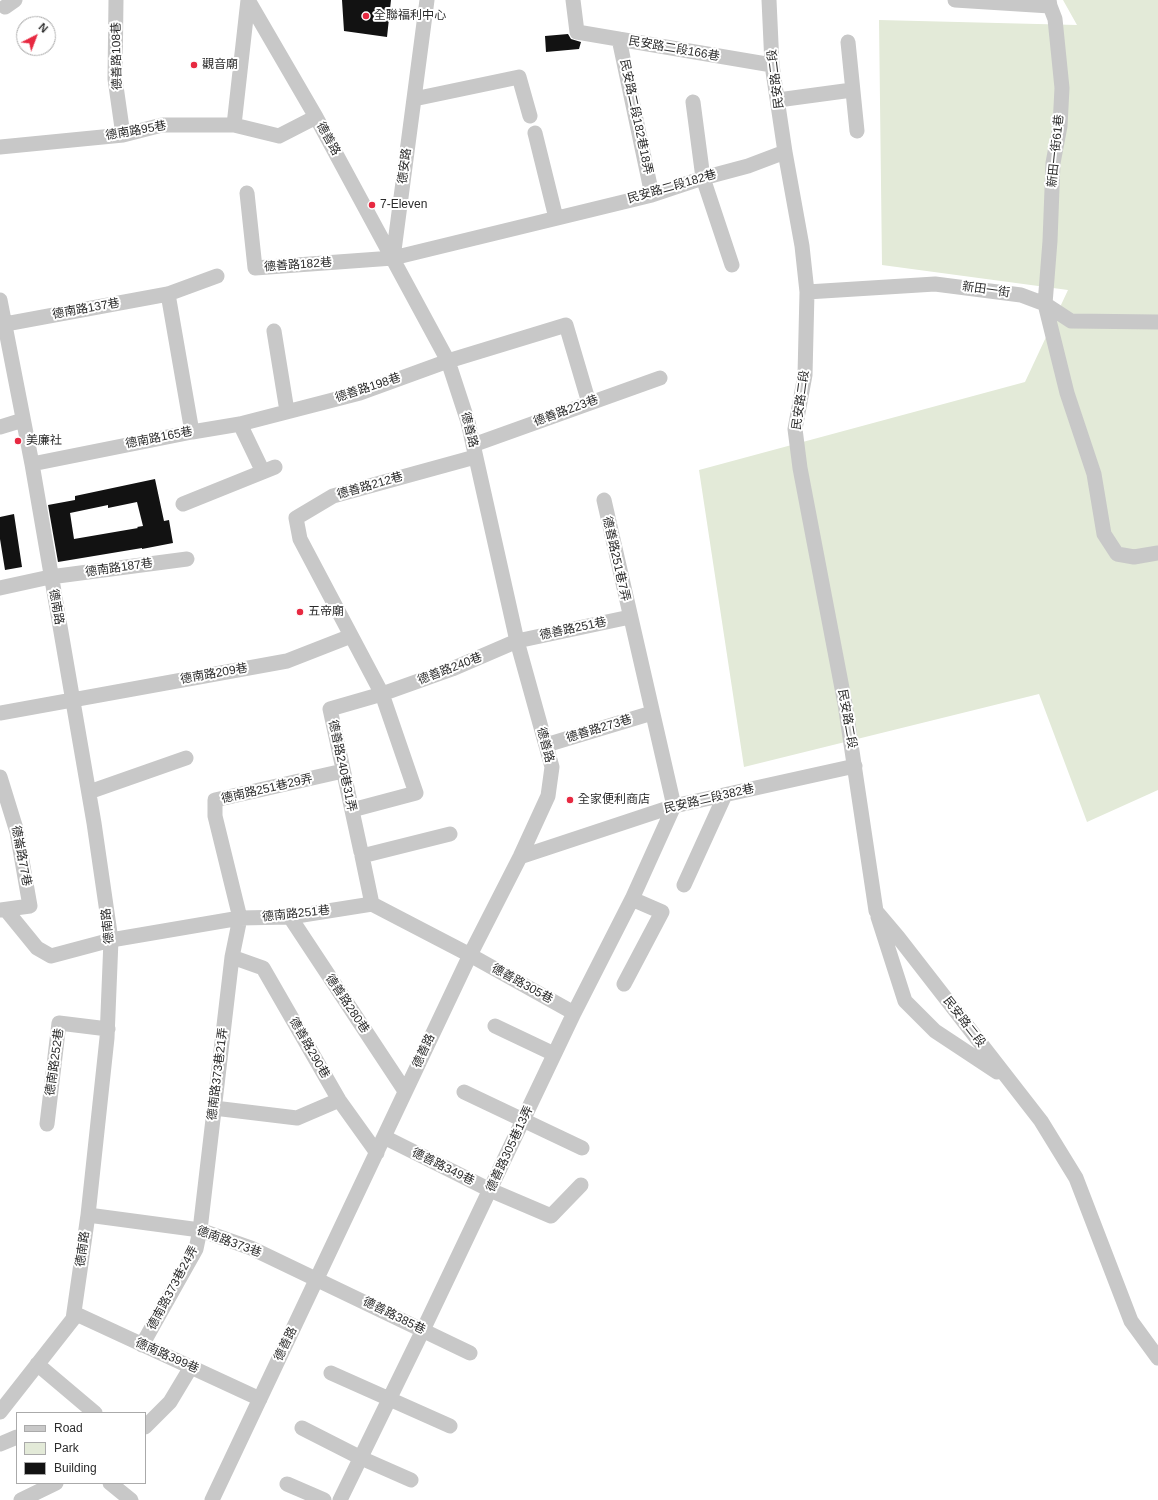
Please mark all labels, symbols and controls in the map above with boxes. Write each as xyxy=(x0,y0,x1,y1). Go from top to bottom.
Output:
place label: 全聯福利中心 xyxy=(374,9,446,23)
marker: 全聯福利中心 xyxy=(361,11,371,21)
north arrow xyxy=(16,16,56,56)
text: N xyxy=(36,21,50,35)
street label: 德善路108巷 xyxy=(109,22,125,90)
street label: 民安路二段166巷 xyxy=(627,34,721,64)
street label: 民安路二段 xyxy=(765,48,787,110)
place label: 觀音廟 xyxy=(202,58,238,72)
street label: 民安路二段182巷18弄 xyxy=(617,58,655,176)
marker: 觀音廟 xyxy=(189,60,199,70)
street label: 新田一街61巷 xyxy=(1045,114,1067,188)
street label: 德南路95巷 xyxy=(105,119,167,143)
street label: 德善路 xyxy=(313,120,343,158)
street label: 德安路 xyxy=(396,147,414,185)
street label: 民安路二段182巷 xyxy=(626,167,718,207)
place label: 7-Eleven xyxy=(380,198,427,212)
marker: 7-Eleven xyxy=(367,200,377,210)
street label: 德善路182巷 xyxy=(264,255,332,275)
street label: 新田一街 xyxy=(961,280,1011,300)
street label: 德南路137巷 xyxy=(51,296,121,322)
street label: 民安路二段 xyxy=(790,369,812,431)
street label: 德善路198巷 xyxy=(333,371,403,405)
street label: 德善路223巷 xyxy=(532,393,600,429)
street label: 德善路 xyxy=(458,411,480,449)
street label: 德南路165巷 xyxy=(124,424,194,452)
place label: 美廉社 xyxy=(26,434,62,448)
marker: 美廉社 xyxy=(13,436,23,446)
street label: 德善路212巷 xyxy=(335,470,405,502)
street label: 德善路251巷7弄 xyxy=(599,515,633,603)
street label: 德南路187巷 xyxy=(84,556,154,580)
street label: 德南路 xyxy=(46,588,66,626)
place label: 五帝廟 xyxy=(308,605,344,619)
marker: 五帝廟 xyxy=(295,607,305,617)
street label: 德善路251巷 xyxy=(538,615,608,643)
street label: 德善路240巷 xyxy=(416,650,484,688)
street label: 德南路209巷 xyxy=(179,661,249,687)
street label: 民安路二段 xyxy=(835,688,859,750)
street label: 德善路273巷 xyxy=(564,712,634,746)
street label: 德善路240巷31弄 xyxy=(325,719,359,813)
street label: 德善路 xyxy=(533,726,557,764)
street label: 德南路251巷29弄 xyxy=(220,771,314,807)
street label: 民安路二段382巷 xyxy=(663,782,755,816)
place label: 全家便利商店 xyxy=(578,793,650,807)
marker: 全家便利商店 xyxy=(565,795,575,805)
street label: 德崙路77巷 xyxy=(8,825,34,887)
street label: 德南路251巷 xyxy=(261,903,331,925)
street label: 德南路 xyxy=(99,907,117,945)
street label: 德善路305巷 xyxy=(489,961,555,1007)
street label: 德善路280巷 xyxy=(322,972,372,1036)
street label: 民安路二段 xyxy=(940,994,988,1050)
street label: 德善路290巷 xyxy=(286,1015,332,1081)
street label: 德南路252巷 xyxy=(43,1027,67,1097)
street label: 德南路373巷21弄 xyxy=(205,1027,231,1121)
street label: 德善路 xyxy=(410,1032,438,1070)
street label: 德善路305巷13弄 xyxy=(484,1104,536,1194)
street label: 德善路349巷 xyxy=(409,1146,477,1188)
street label: 德南路373巷 xyxy=(195,1224,263,1260)
street label: 德南路 xyxy=(73,1230,93,1268)
street label: 德南路373巷24弄 xyxy=(145,1243,201,1333)
street label: 德善路385巷 xyxy=(360,1295,428,1337)
street label: 德善路 xyxy=(272,1325,300,1363)
street label: 德南路399巷 xyxy=(133,1336,201,1376)
legend xyxy=(16,1412,146,1484)
text: Road xyxy=(54,1421,83,1435)
text: Park xyxy=(54,1441,79,1455)
text: Building xyxy=(54,1461,97,1475)

